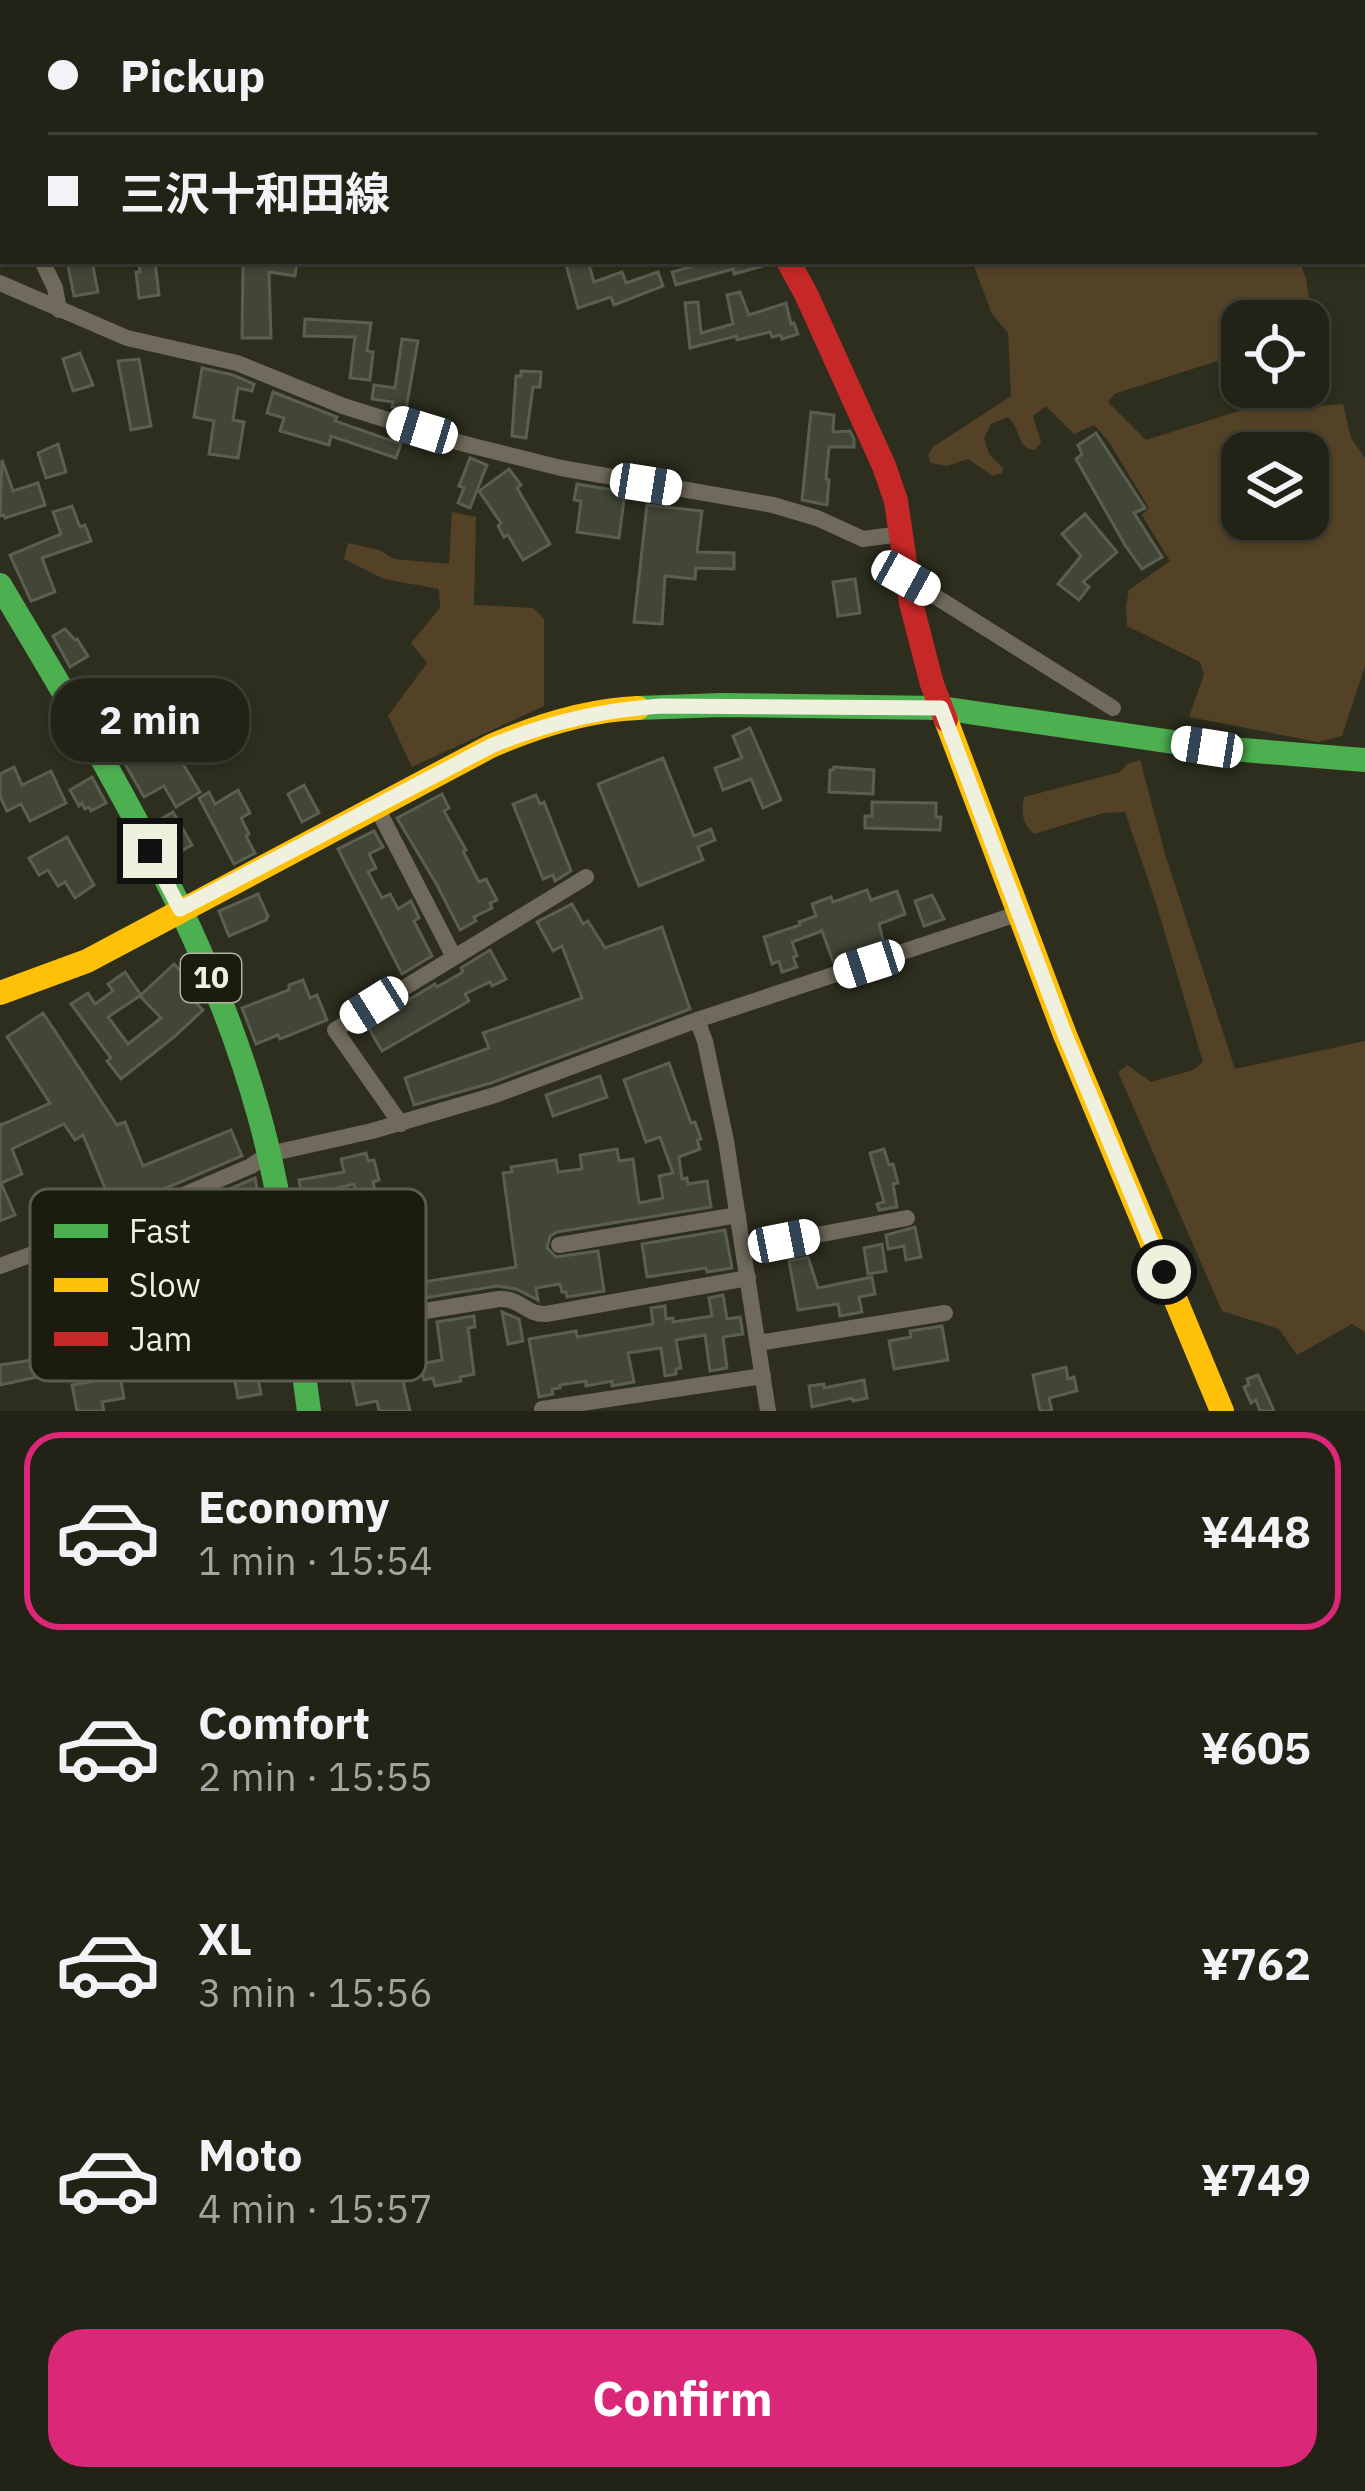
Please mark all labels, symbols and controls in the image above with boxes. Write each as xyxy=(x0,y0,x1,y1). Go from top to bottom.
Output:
text: Pickup xyxy=(120,46,265,104)
text: 三沢十和田線 xyxy=(120,164,390,222)
map controls xyxy=(1221,300,1329,540)
button: locate xyxy=(1221,300,1329,408)
car xyxy=(382,402,462,458)
button: layers xyxy=(1221,432,1329,540)
car xyxy=(608,461,684,507)
car xyxy=(866,545,946,611)
callout: 2 min xyxy=(51,677,249,761)
text: 2 min xyxy=(99,694,201,745)
car xyxy=(1169,724,1245,770)
route end xyxy=(123,824,177,878)
car xyxy=(829,936,909,992)
road number: 10 xyxy=(181,954,241,1002)
car xyxy=(334,971,414,1039)
legend xyxy=(30,1189,426,1381)
text: Fast xyxy=(129,1209,191,1252)
car xyxy=(745,1216,823,1266)
route start xyxy=(1137,1245,1191,1299)
text: Slow xyxy=(129,1263,201,1306)
text: Jam xyxy=(129,1317,192,1360)
icon: car xyxy=(54,1477,162,1585)
text: Economy xyxy=(198,1477,389,1535)
text: ¥448 xyxy=(1201,1502,1311,1560)
text: 1 min · 15:54 xyxy=(198,1535,433,1586)
icon: car xyxy=(54,1693,162,1801)
text: Comfort xyxy=(198,1693,370,1751)
text: ¥605 xyxy=(1201,1718,1311,1776)
text: 2 min · 15:55 xyxy=(198,1751,433,1802)
icon: car xyxy=(54,1909,162,2017)
text: XL xyxy=(198,1909,252,1967)
text: ¥762 xyxy=(1201,1934,1311,1992)
text: 3 min · 15:56 xyxy=(198,1967,433,2018)
icon: car xyxy=(54,2125,162,2233)
text: Moto xyxy=(198,2125,302,2183)
text: ¥749 xyxy=(1201,2150,1311,2208)
text: 4 min · 15:57 xyxy=(198,2183,433,2234)
button: Confirm xyxy=(48,2329,1317,2467)

